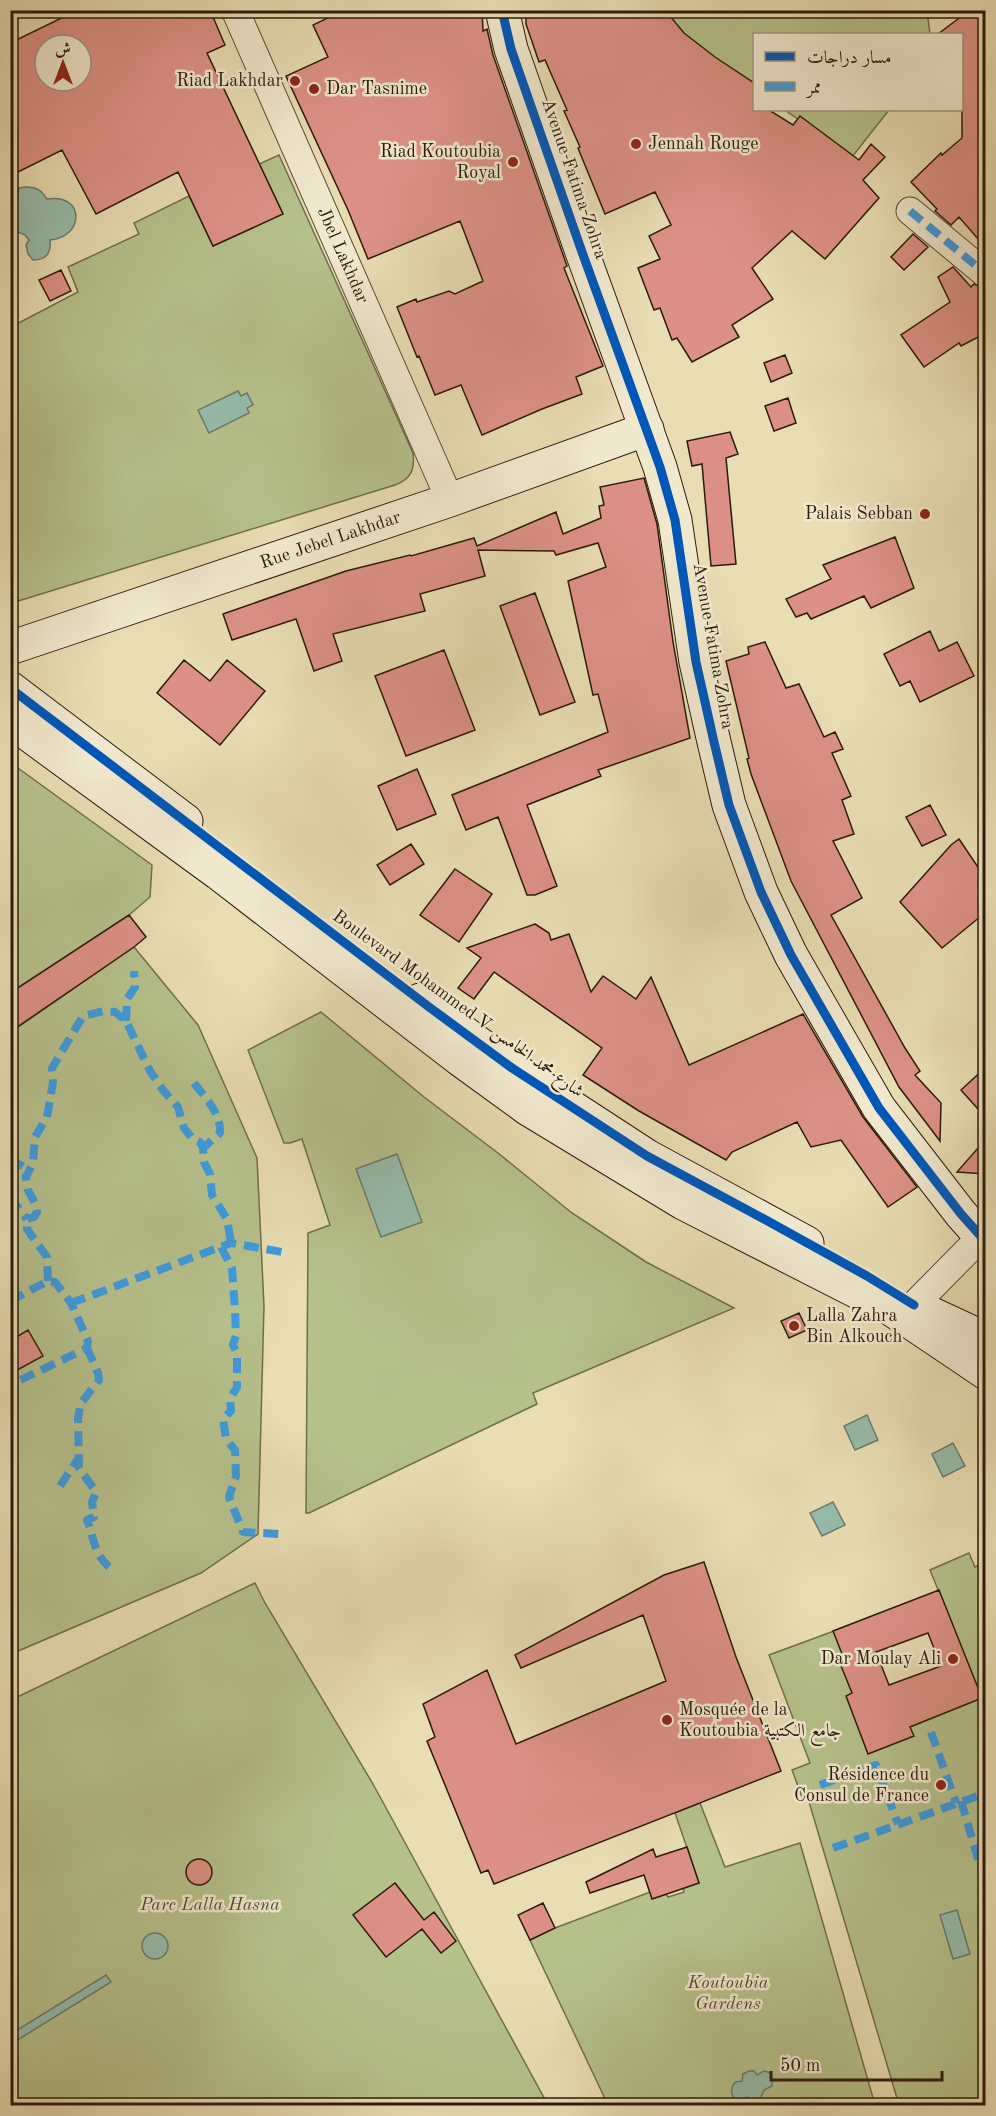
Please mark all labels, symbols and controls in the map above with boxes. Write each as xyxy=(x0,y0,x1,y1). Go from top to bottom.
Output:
north arrow xyxy=(33,33,93,93)
legend xyxy=(753,33,963,111)
text: ش xyxy=(55,42,71,58)
text: مسار دراجات xyxy=(807,49,891,68)
place label: Riad Lakhdar xyxy=(176,72,284,90)
marker: Riad Lakhdar xyxy=(288,74,302,88)
text: ممر xyxy=(805,79,821,99)
place label: Dar Tasnime xyxy=(326,80,427,98)
marker: Dar Tasnime xyxy=(307,82,321,96)
street label: Avenue Fatima Zohra xyxy=(538,97,610,262)
place label: Jennah Rouge xyxy=(648,135,759,153)
marker: Jennah Rouge xyxy=(629,137,643,151)
place label: Riad Koutoubia Royal xyxy=(380,143,501,182)
marker: Riad Koutoubia Royal xyxy=(506,155,520,169)
street label: Jbel Lakhdar xyxy=(314,205,372,307)
place label: Palais Sebban xyxy=(805,505,913,523)
marker: Palais Sebban xyxy=(918,507,932,521)
street label: Rue Jebel Lakhdar xyxy=(258,508,404,572)
street label: Avenue Fatima Zohra xyxy=(690,562,736,731)
street label: Boulevard Mohammed V شارع محمد الخامس xyxy=(326,907,587,1105)
place label: Lalla Zahra Bin Alkouch xyxy=(806,1307,902,1346)
marker: Lalla Zahra Bin Alkouch xyxy=(787,1319,801,1333)
place label: Dar Moulay Ali xyxy=(821,1650,941,1668)
marker: Dar Moulay Ali xyxy=(946,1652,960,1666)
place label: Mosquée de la Koutoubia جامع الكتبية xyxy=(679,1701,841,1746)
marker: Mosquée de la Koutoubia جامع الكتبية xyxy=(660,1713,674,1727)
place label: Résidence du Consul de France xyxy=(794,1766,929,1805)
marker: Résidence du Consul de France xyxy=(934,1778,948,1792)
park label: Parc Lalla Hasna xyxy=(139,1896,280,1914)
park label: Koutoubia Gardens xyxy=(687,1974,769,2013)
scale bar xyxy=(771,2044,942,2082)
text: 50 m xyxy=(780,2057,820,2075)

